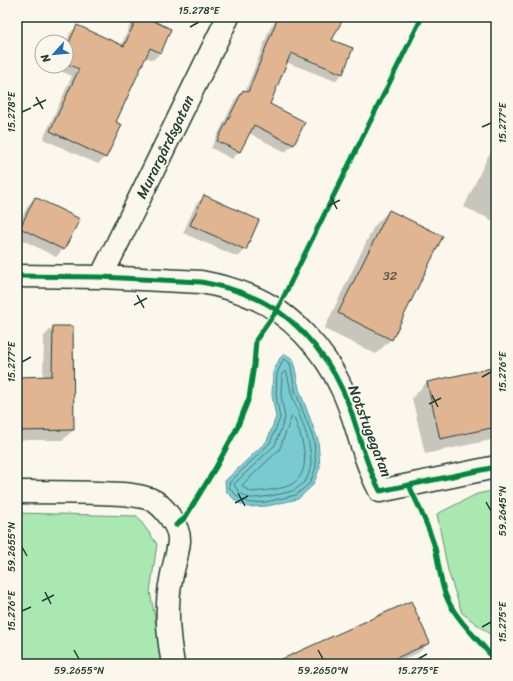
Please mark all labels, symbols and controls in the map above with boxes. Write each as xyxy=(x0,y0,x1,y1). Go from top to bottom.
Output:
text: 15.278°E xyxy=(179,2,221,20)
north arrow xyxy=(34,34,74,74)
text: N xyxy=(35,50,56,67)
text: 15.278°E xyxy=(3,90,21,132)
street label: Murargårdsgatan xyxy=(129,91,201,203)
text: 15.277°E xyxy=(494,101,512,143)
house number: 32 xyxy=(383,264,398,287)
text: 15.277°E xyxy=(3,340,21,382)
text: 15.276°E xyxy=(494,350,512,392)
street label: Notstugegatan xyxy=(340,381,400,481)
text: 59.2645°N xyxy=(494,486,512,536)
text: 59.2655°N xyxy=(3,522,21,572)
text: 15.276°E xyxy=(3,589,21,631)
text: 15.275°E xyxy=(494,600,512,642)
text: 59.2655°N xyxy=(54,662,104,680)
text: 59.2650°N xyxy=(298,662,348,680)
text: 15.275°E xyxy=(398,662,440,680)

